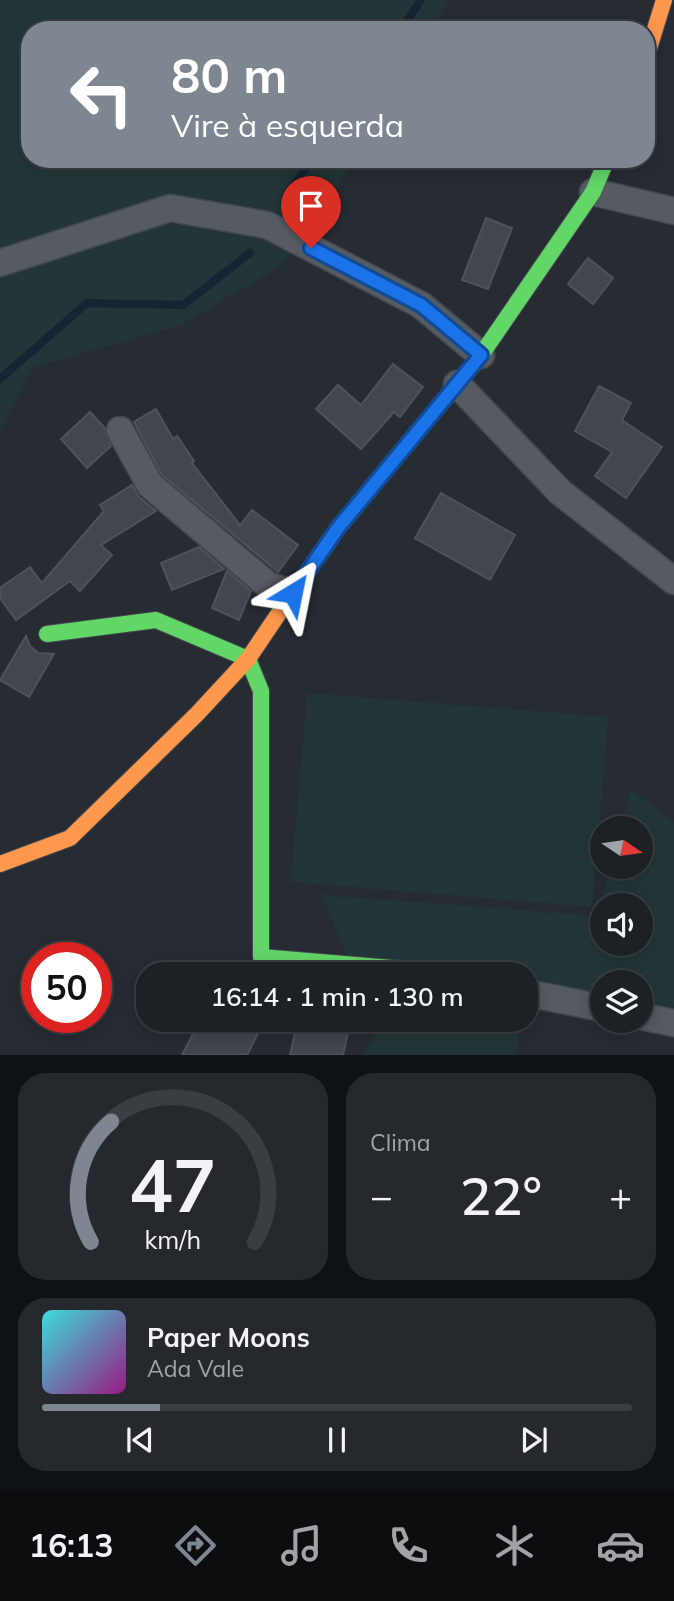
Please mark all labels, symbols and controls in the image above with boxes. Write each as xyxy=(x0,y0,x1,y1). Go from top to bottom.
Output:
text: 80 m xyxy=(171,44,287,105)
icon: left xyxy=(56,49,147,140)
text: Vire à esquerda xyxy=(171,105,404,145)
pin xyxy=(281,176,341,248)
icon: arrive xyxy=(292,187,330,225)
position arrow xyxy=(256,556,330,630)
north arrow xyxy=(590,816,653,878)
map controls xyxy=(590,816,653,1033)
button: sound xyxy=(590,893,653,956)
speed limit sign: 50 xyxy=(21,942,112,1033)
button: layers xyxy=(590,970,653,1033)
text: 16:14 · 1 min · 130 m xyxy=(210,980,464,1013)
text: Clima xyxy=(370,1128,431,1157)
text: 47 xyxy=(129,1140,217,1231)
text: 22° xyxy=(460,1163,542,1228)
text: − xyxy=(370,1172,393,1220)
text: + xyxy=(609,1172,632,1220)
text: km/h xyxy=(145,1224,201,1255)
text: Paper Moons xyxy=(147,1321,310,1354)
text: Ada Vale xyxy=(147,1354,244,1383)
icon: previous xyxy=(121,1421,159,1459)
icon: pause xyxy=(318,1421,356,1459)
icon: next xyxy=(515,1421,553,1459)
icon: directions xyxy=(171,1521,220,1570)
icon: music xyxy=(277,1521,326,1570)
icon: phone xyxy=(384,1521,433,1570)
icon: climate xyxy=(490,1521,539,1570)
icon: car xyxy=(596,1521,645,1570)
text: 16:13 xyxy=(29,1525,113,1565)

